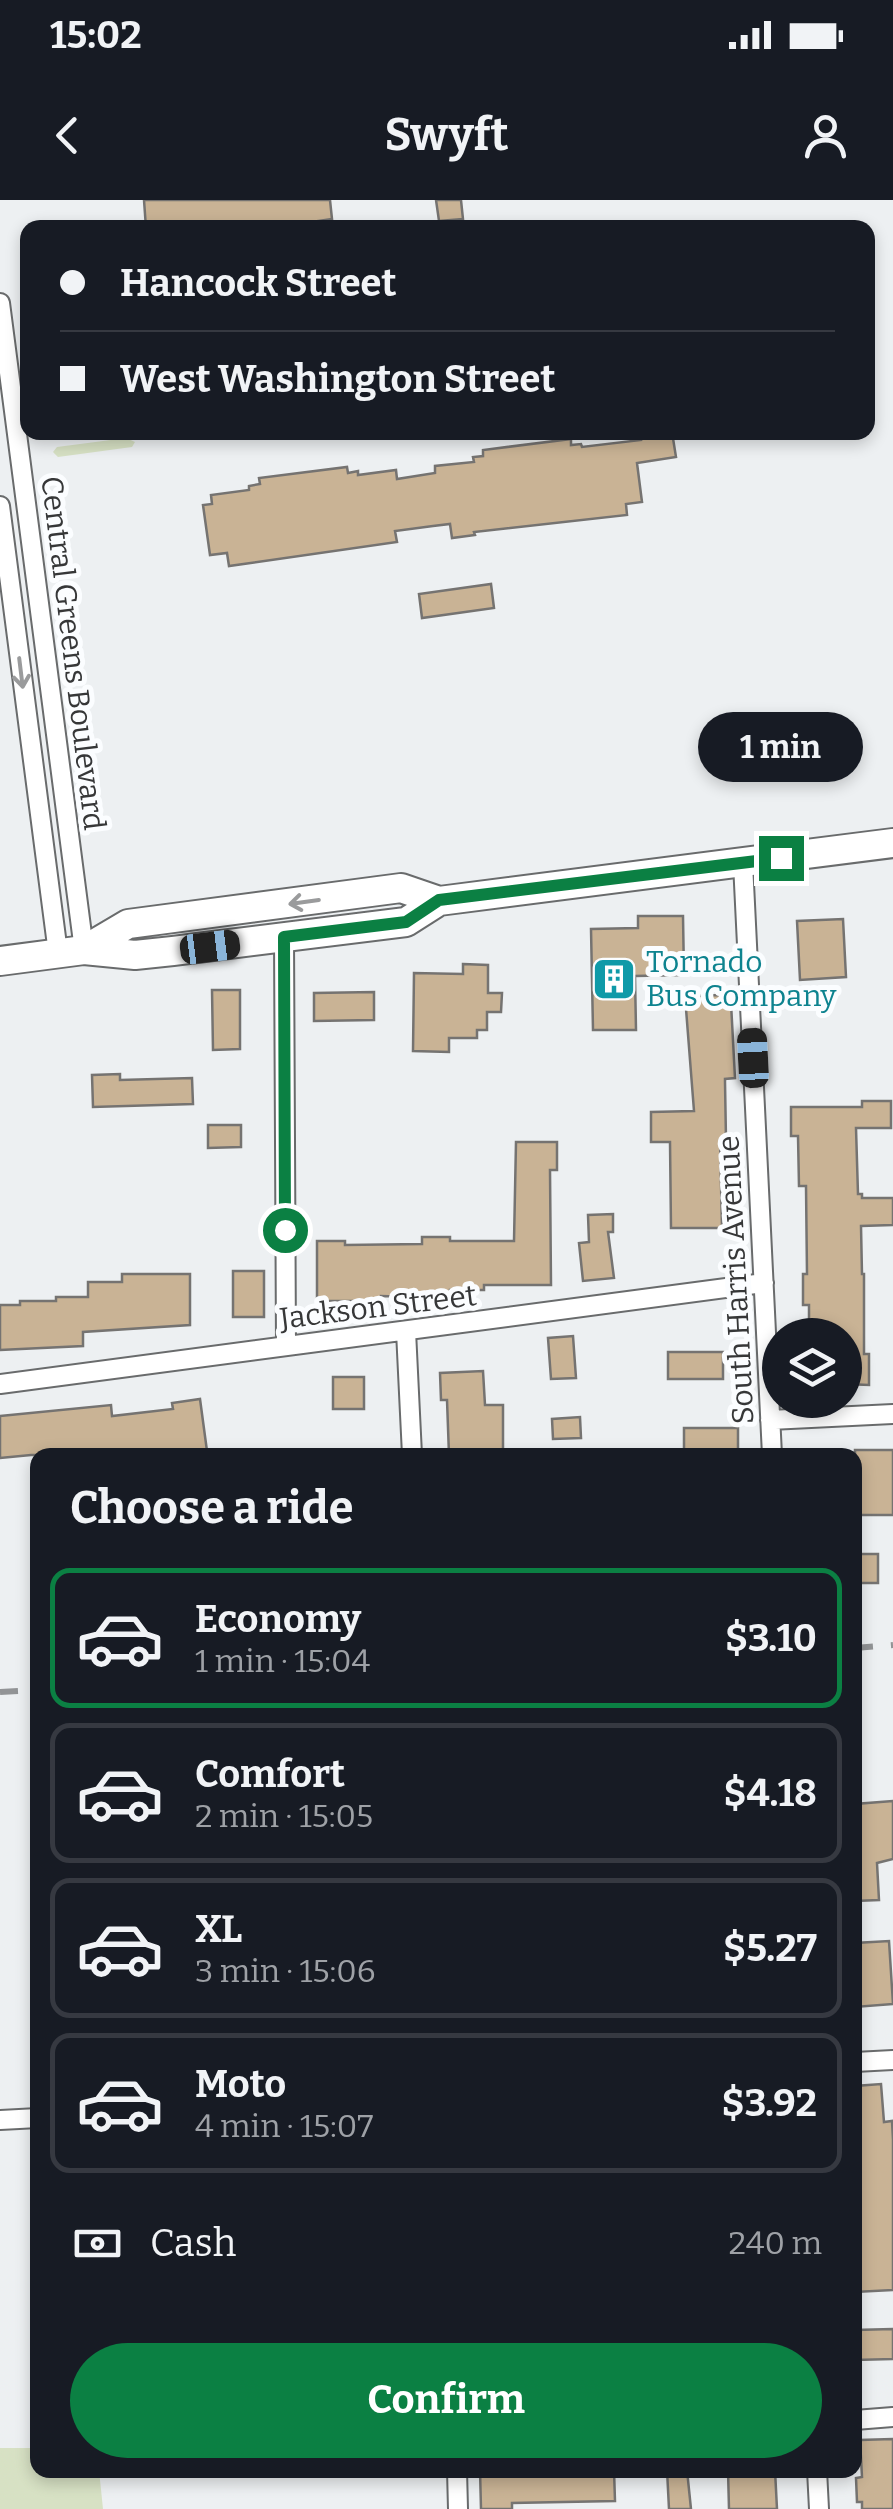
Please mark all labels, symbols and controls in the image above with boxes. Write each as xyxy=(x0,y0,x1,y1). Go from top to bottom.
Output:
text: 15:02 xyxy=(50,12,142,58)
icon: back xyxy=(40,108,95,163)
text: Swyft xyxy=(384,108,509,162)
icon: person xyxy=(798,108,853,163)
text: Hancock Street xyxy=(120,260,396,306)
text: West Washington Street xyxy=(120,356,555,402)
street label: Central Greens Boulevard xyxy=(33,474,113,832)
one-way arrow xyxy=(13,656,31,688)
callout: 1 min xyxy=(698,713,864,783)
text: 1 min xyxy=(740,728,821,766)
route end xyxy=(759,836,804,881)
one-way arrow xyxy=(288,893,321,911)
car xyxy=(178,928,242,966)
place label: Tornado Bus Company xyxy=(646,944,837,1014)
building icon: Tornado Bus Company xyxy=(591,956,637,1002)
car xyxy=(736,1027,770,1089)
street label: South Harris Avenue xyxy=(710,1135,762,1425)
route start xyxy=(263,1208,308,1253)
street label: Jackson Street xyxy=(277,1277,479,1337)
map controls xyxy=(762,1318,862,1418)
button: layers xyxy=(762,1318,862,1418)
text: Choose a ride xyxy=(70,1481,353,1535)
icon: car xyxy=(75,1593,165,1683)
text: Economy xyxy=(195,1596,361,1642)
text: $3.10 xyxy=(725,1615,817,1661)
text: 1 min · 15:04 xyxy=(195,1642,370,1680)
icon: car xyxy=(75,1748,165,1838)
text: Comfort xyxy=(195,1751,345,1797)
text: $4.18 xyxy=(723,1770,817,1816)
text: 2 min · 15:05 xyxy=(195,1797,373,1835)
icon: car xyxy=(75,1903,165,1993)
text: XL xyxy=(195,1906,242,1952)
text: $5.27 xyxy=(723,1925,817,1971)
text: 3 min · 15:06 xyxy=(195,1952,376,1990)
icon: car xyxy=(75,2058,165,2148)
text: Moto xyxy=(195,2061,286,2107)
text: $3.92 xyxy=(722,2080,817,2126)
text: 4 min · 15:07 xyxy=(195,2107,373,2145)
icon: cash xyxy=(70,2216,125,2271)
text: Cash xyxy=(150,2220,236,2266)
text: 240 m xyxy=(728,2224,822,2262)
button: Confirm xyxy=(70,2343,822,2458)

